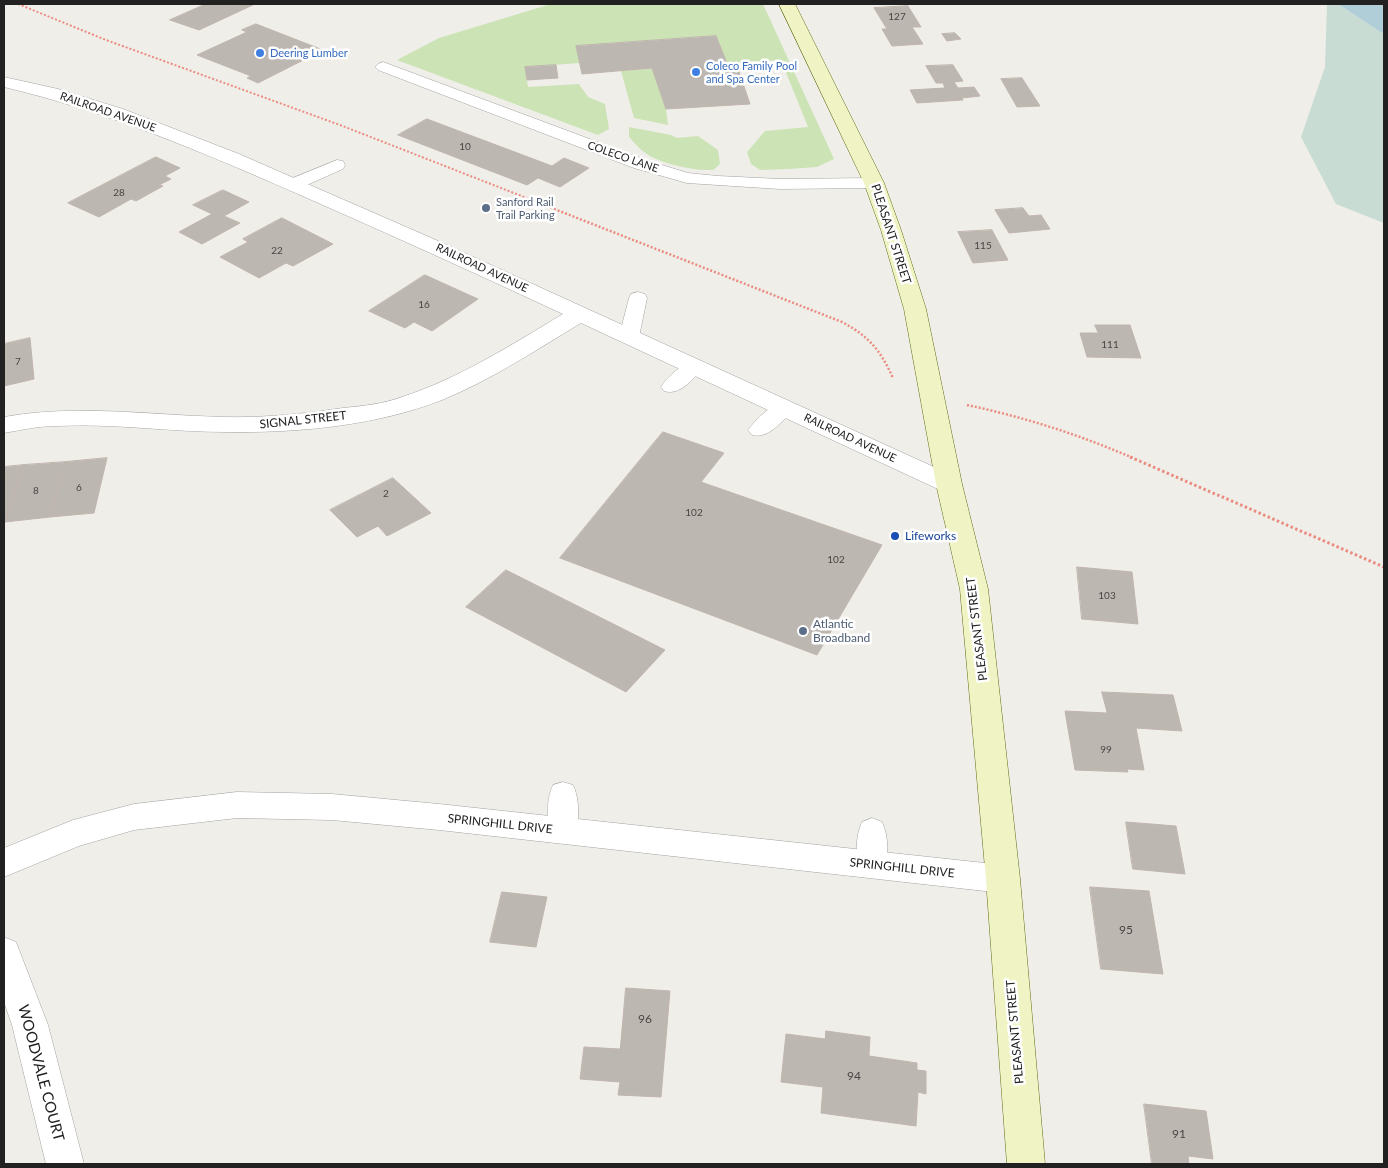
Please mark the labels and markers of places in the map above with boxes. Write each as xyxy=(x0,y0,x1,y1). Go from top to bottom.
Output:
place label: Deering Lumber xyxy=(270,46,348,60)
marker: Deering Lumber xyxy=(254,47,266,59)
place label: Coleco Family Pool and Spa Center xyxy=(706,59,797,85)
marker: Coleco Family Pool and Spa Center xyxy=(690,66,702,78)
place label: Sanford Rail Trail Parking xyxy=(496,195,555,221)
marker: Sanford Rail Trail Parking xyxy=(480,202,492,214)
place label: Lifeworks xyxy=(905,529,956,543)
marker: Lifeworks xyxy=(889,530,901,542)
place label: Atlantic Broadband xyxy=(813,617,870,645)
marker: Atlantic Broadband xyxy=(797,625,809,637)

